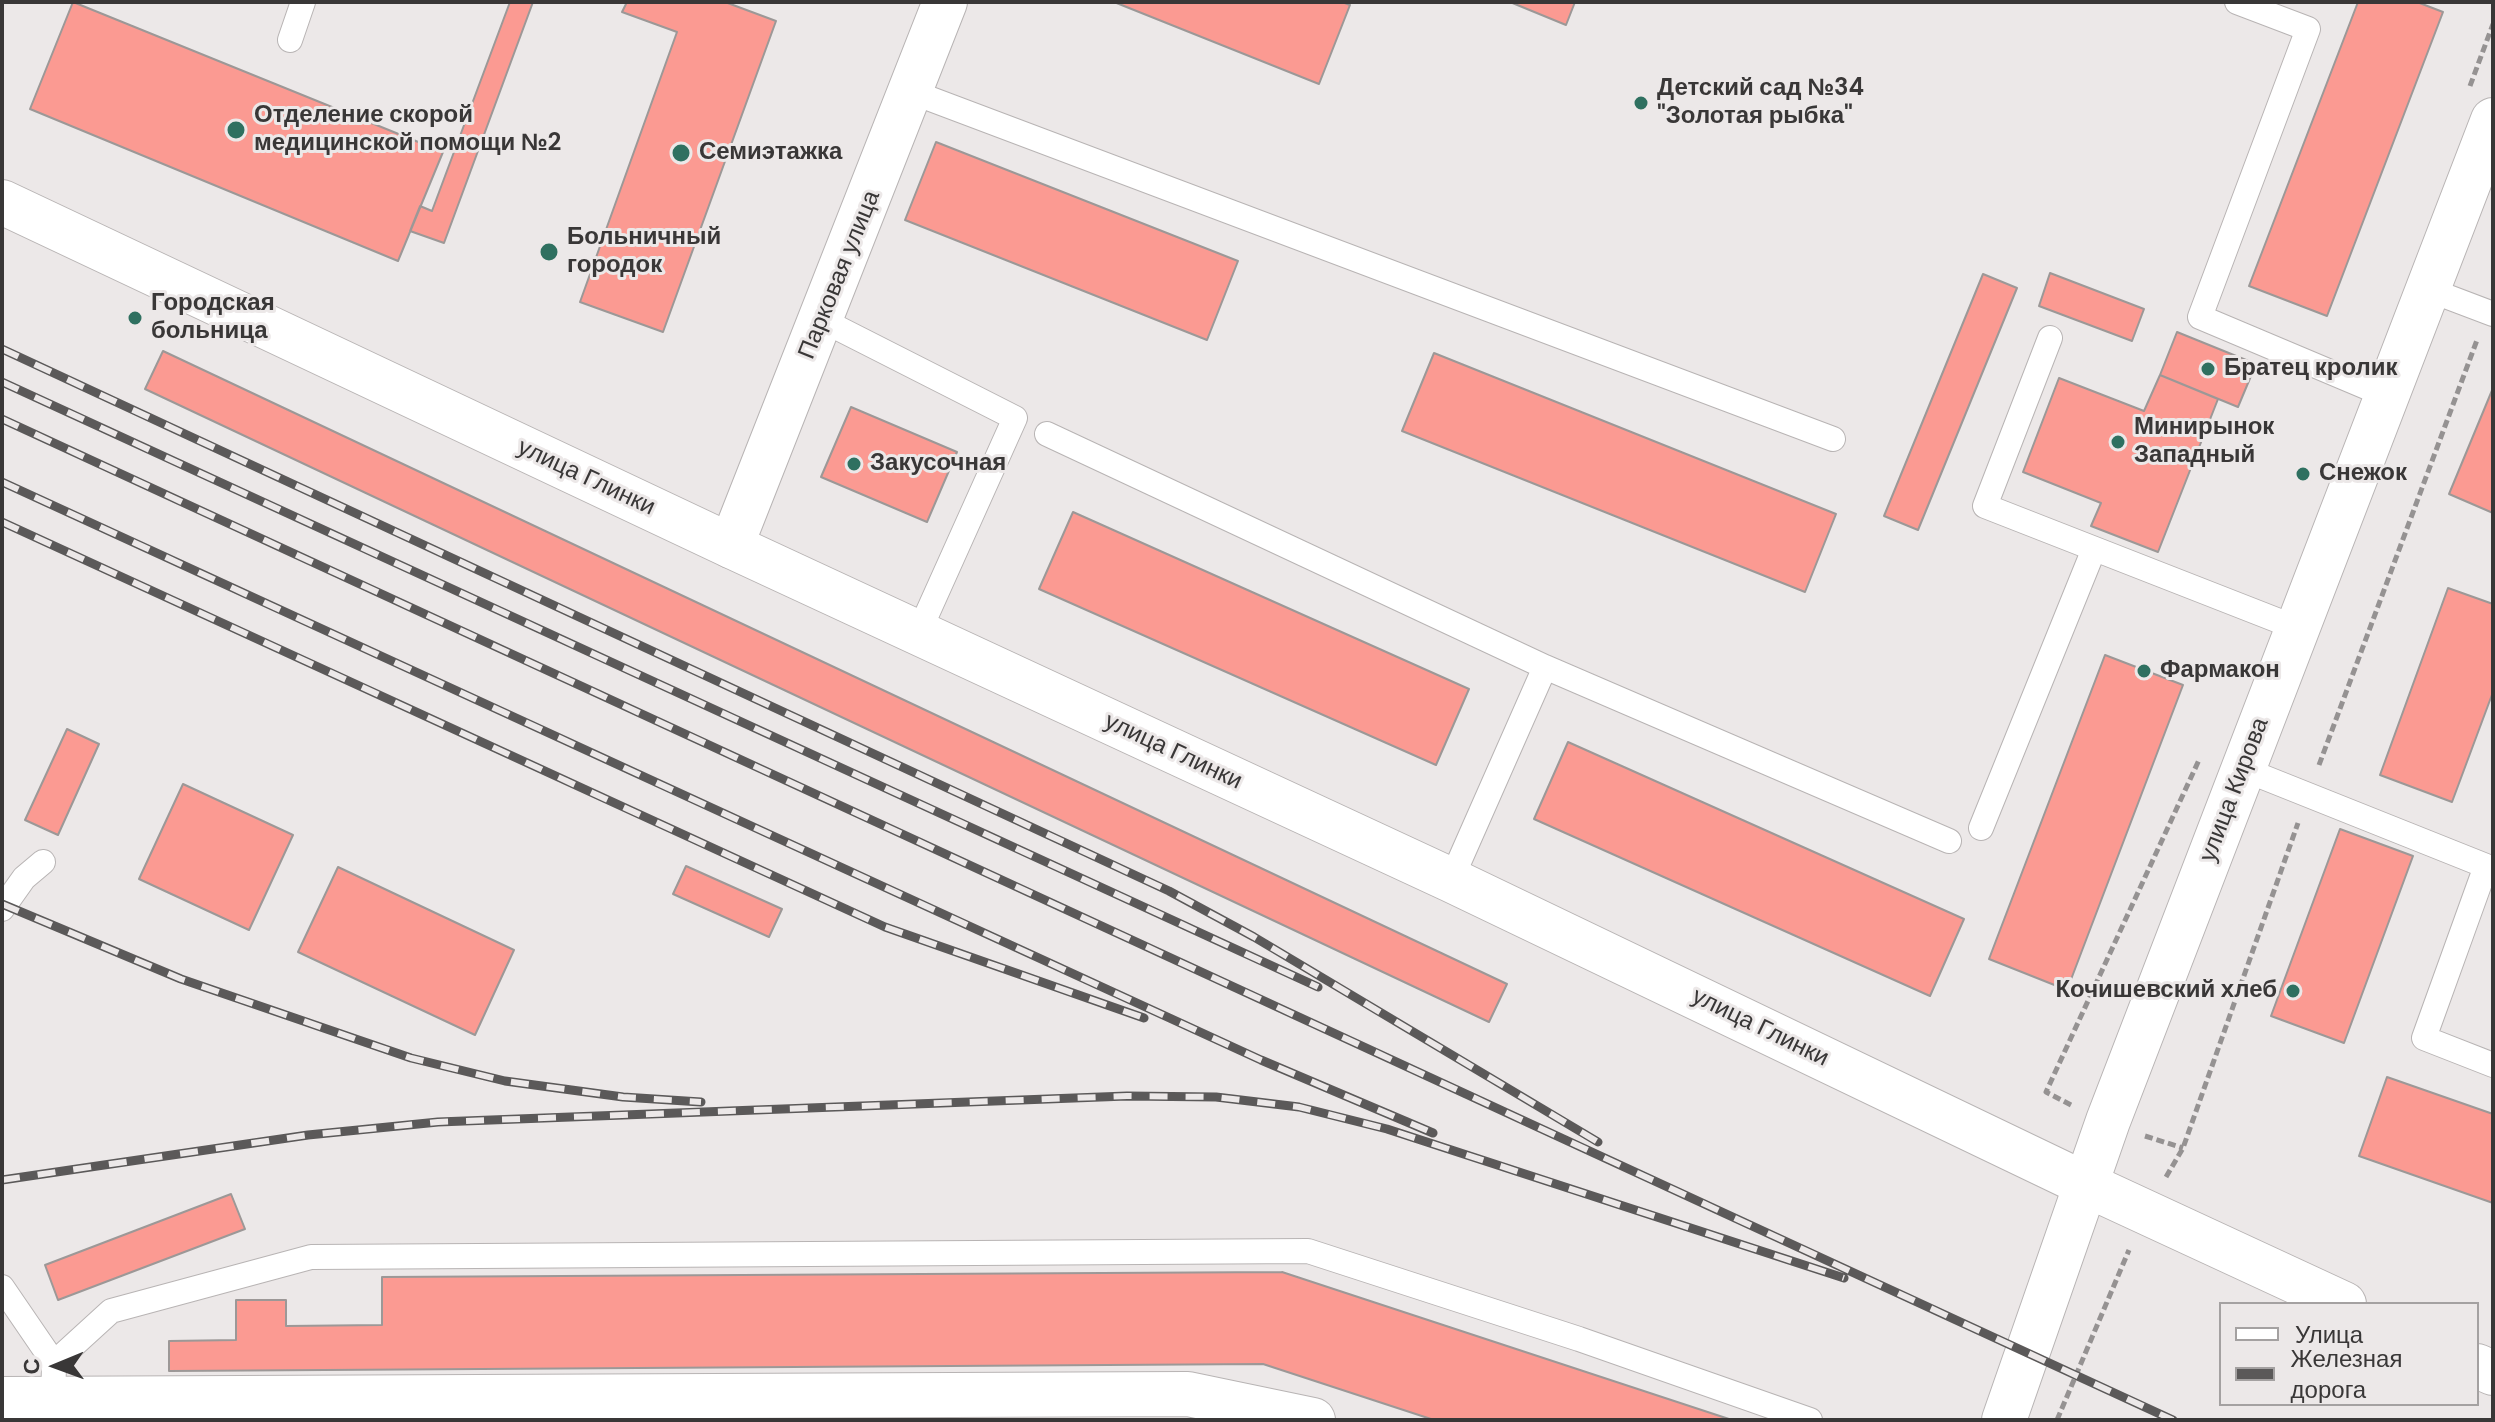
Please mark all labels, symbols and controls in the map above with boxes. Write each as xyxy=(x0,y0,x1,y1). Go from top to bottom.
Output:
place label: Детский сад №34 "Золотая рыбка" xyxy=(1657,75,1864,131)
marker: Детский сад №34 "Золотая рыбка" xyxy=(1632,94,1650,112)
place label: Отделение скорой медицинской помощи №2 xyxy=(254,102,561,158)
marker: Отделение скорой медицинской помощи №2 xyxy=(225,119,247,141)
place label: Семиэтажка xyxy=(699,139,842,167)
marker: Семиэтажка xyxy=(670,142,692,164)
street label: Парковая улица xyxy=(793,187,887,363)
place label: Больничный городок xyxy=(567,224,721,280)
marker: Больничный городок xyxy=(538,241,560,263)
place label: Городская больница xyxy=(151,290,275,346)
marker: Городская больница xyxy=(126,309,144,327)
place label: Братец кролик xyxy=(2224,355,2397,383)
marker: Братец кролик xyxy=(2199,360,2217,378)
place label: Минирынок Западный xyxy=(2134,414,2274,470)
marker: Минирынок Западный xyxy=(2109,433,2127,451)
street label: улица Глинки xyxy=(513,434,659,522)
place label: Закусочная xyxy=(870,450,1006,478)
marker: Закусочная xyxy=(845,455,863,473)
place label: Снежок xyxy=(2319,460,2407,488)
marker: Снежок xyxy=(2294,465,2312,483)
place label: Фармакон xyxy=(2160,657,2280,685)
marker: Фармакон xyxy=(2135,662,2153,680)
street label: улица Глинки xyxy=(1100,708,1246,796)
street label: улица Кирова xyxy=(2194,714,2276,866)
place label: Кочишевский хлеб xyxy=(2055,977,2277,1005)
street label: улица Глинки xyxy=(1687,982,1833,1074)
marker: Кочишевский хлеб xyxy=(2284,982,2302,1000)
legend xyxy=(2219,1302,2479,1406)
text: Улица xyxy=(2295,1319,2363,1350)
north arrow xyxy=(16,1326,96,1406)
text: Железная дорога xyxy=(2291,1343,2402,1405)
text: С xyxy=(17,1358,46,1375)

